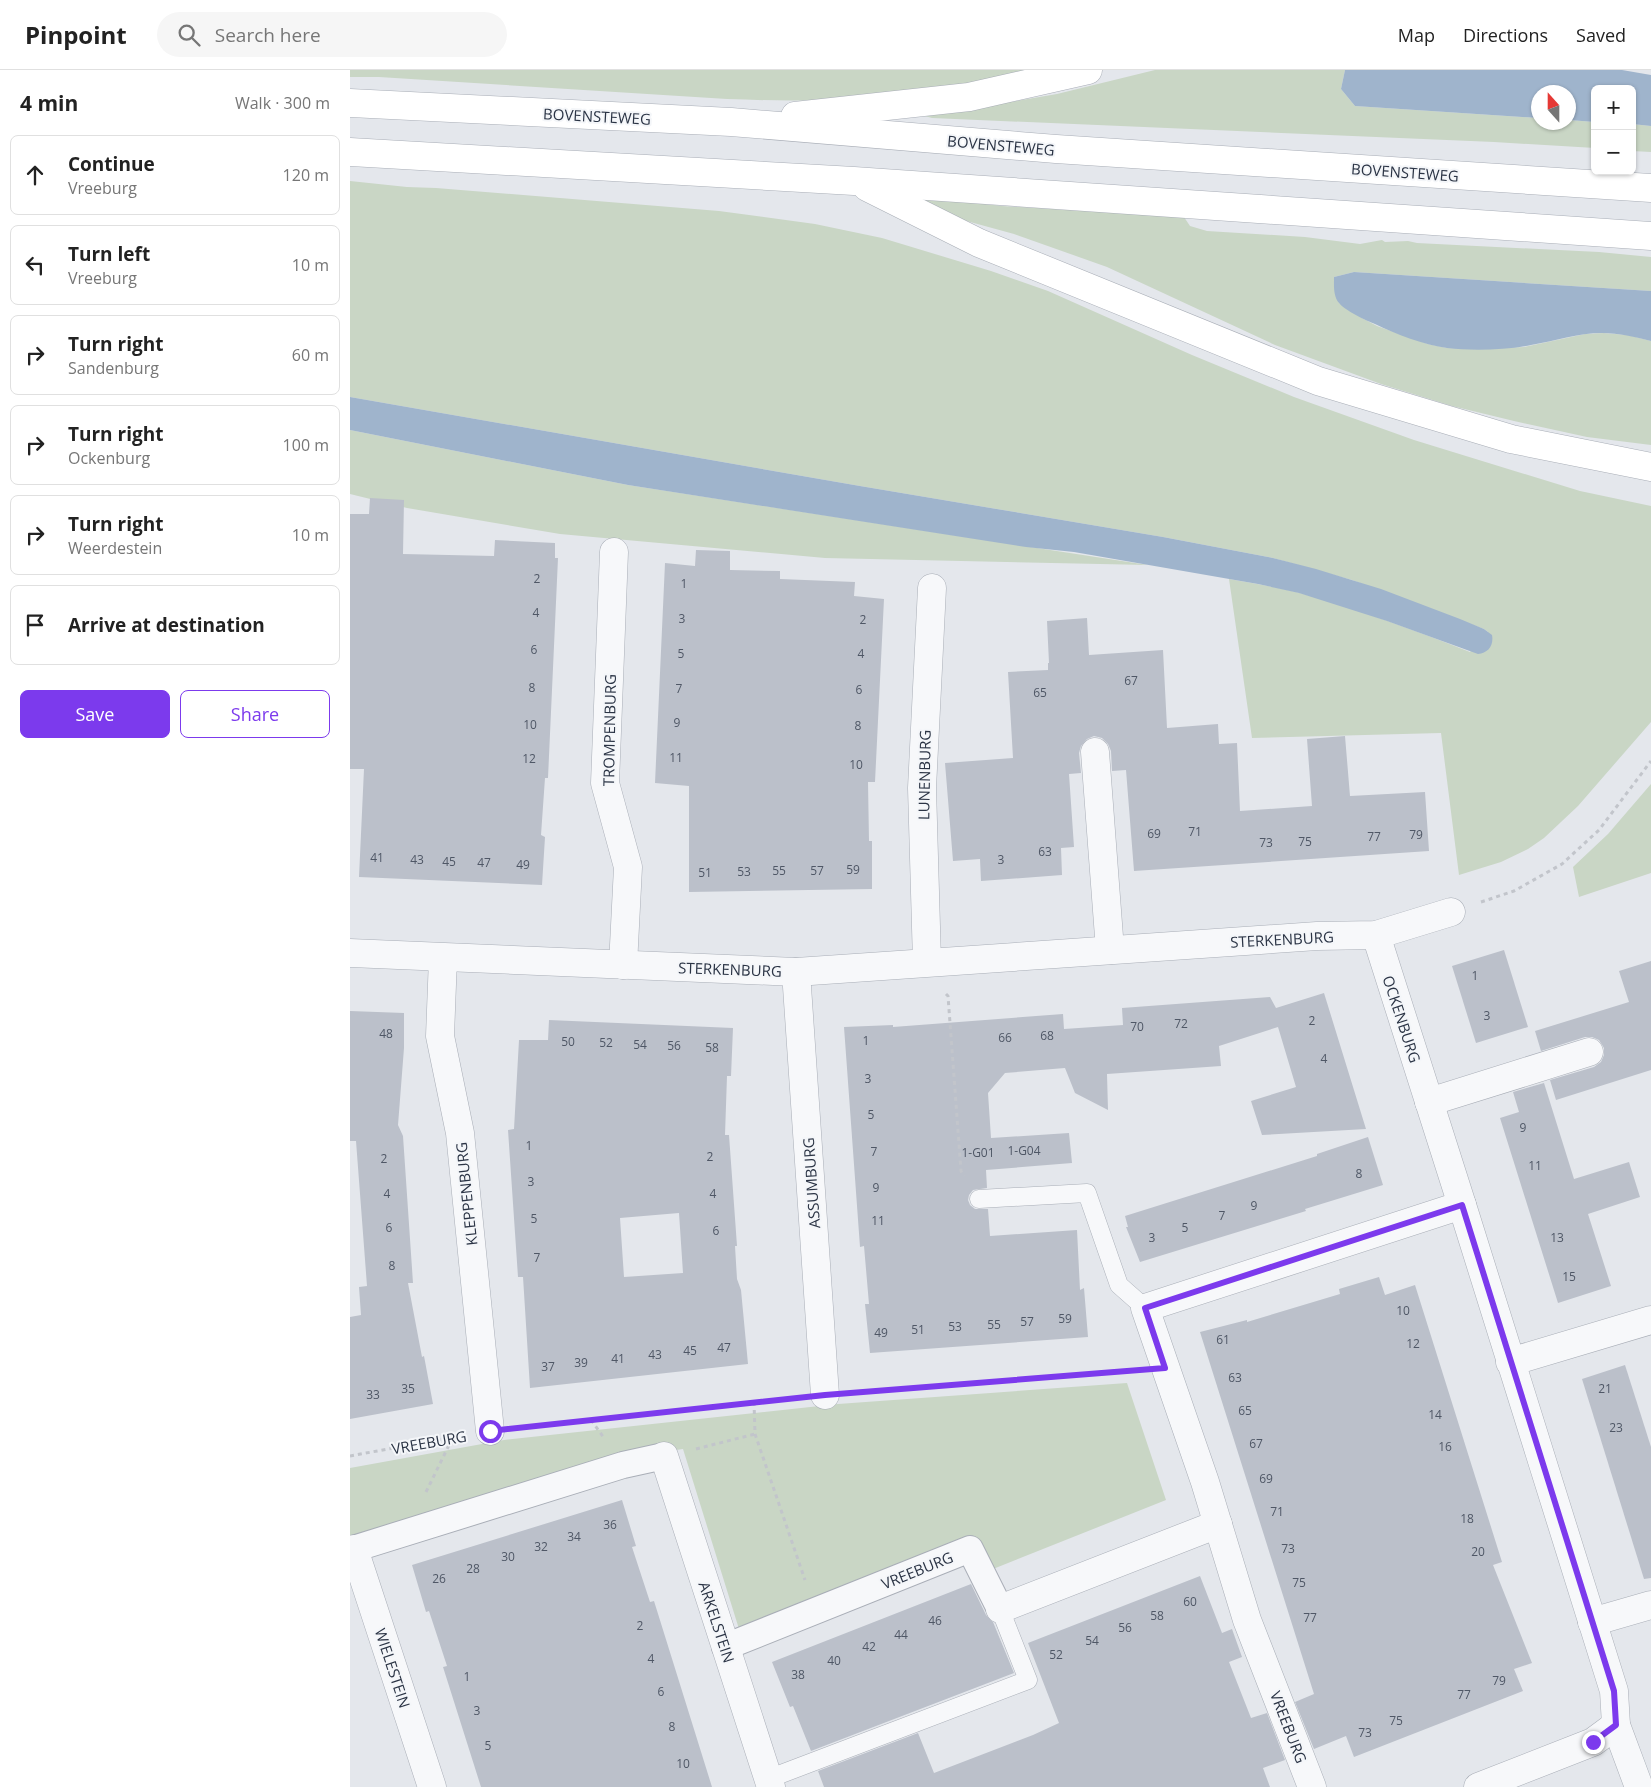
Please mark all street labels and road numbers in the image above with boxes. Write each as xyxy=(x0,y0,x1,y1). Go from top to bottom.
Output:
street label: BOVENSTEWEG xyxy=(543,103,651,129)
street label: BOVENSTEWEG xyxy=(946,130,1056,160)
street label: BOVENSTEWEG xyxy=(1351,158,1459,186)
street label: TROMPENBURG xyxy=(598,674,620,786)
street label: LUNENBURG xyxy=(913,730,935,820)
street label: STERKENBURG xyxy=(1230,926,1334,952)
street label: STERKENBURG xyxy=(678,957,782,981)
street label: OCKENBURG xyxy=(1378,973,1426,1065)
street label: ASSUMBURG xyxy=(798,1137,824,1229)
street label: KLEPPENBURG xyxy=(451,1141,481,1247)
street label: VREEBURG xyxy=(390,1426,468,1458)
street label: VREEBURG xyxy=(878,1547,956,1593)
street label: ARKELSTEIN xyxy=(694,1579,740,1665)
street label: WIELESTEIN xyxy=(371,1626,415,1710)
street label: VREEBURG xyxy=(1266,1688,1312,1766)

